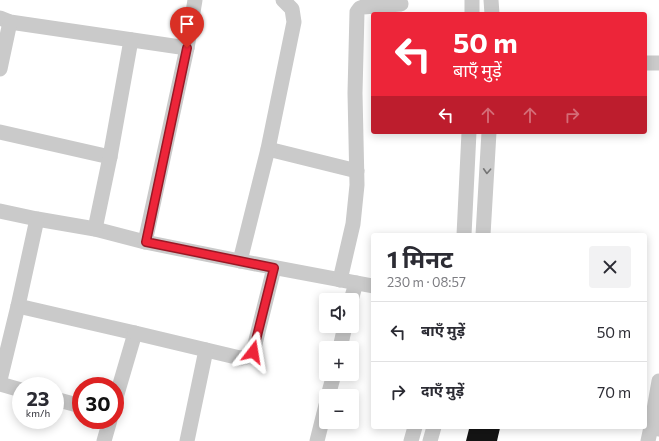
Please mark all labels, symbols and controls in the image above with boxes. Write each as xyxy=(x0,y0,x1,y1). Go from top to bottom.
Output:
pin xyxy=(170,7.0,204,48)
icon: arrive xyxy=(176,13,198,35)
text: 50 m xyxy=(453,25,518,59)
icon: left xyxy=(387,28,439,80)
text: बाएँ मुड़ें xyxy=(453,59,502,81)
icon: left xyxy=(435,104,457,126)
icon: ahead xyxy=(477,104,499,126)
icon: ahead xyxy=(519,104,541,126)
icon: right xyxy=(561,104,583,126)
one-way arrow xyxy=(482,168,491,174)
text: 1 मिनट xyxy=(387,244,453,273)
button: close xyxy=(589,246,631,288)
text: 230 m · 08:57 xyxy=(387,274,466,290)
map controls xyxy=(319,293,359,429)
button: sound xyxy=(319,293,359,333)
icon: left xyxy=(387,321,409,343)
text: बाएँ मुड़ें xyxy=(421,321,465,339)
text: 50 m xyxy=(597,323,631,341)
position arrow xyxy=(232,331,274,373)
button: + xyxy=(319,341,359,381)
speed limit sign: 30 xyxy=(72,377,124,429)
icon: right xyxy=(387,381,409,403)
text: दाएँ मुड़ें xyxy=(421,381,464,399)
text: 70 m xyxy=(597,383,631,401)
text: 23 xyxy=(26,386,50,410)
button: − xyxy=(319,389,359,429)
text: km/h xyxy=(26,407,50,419)

